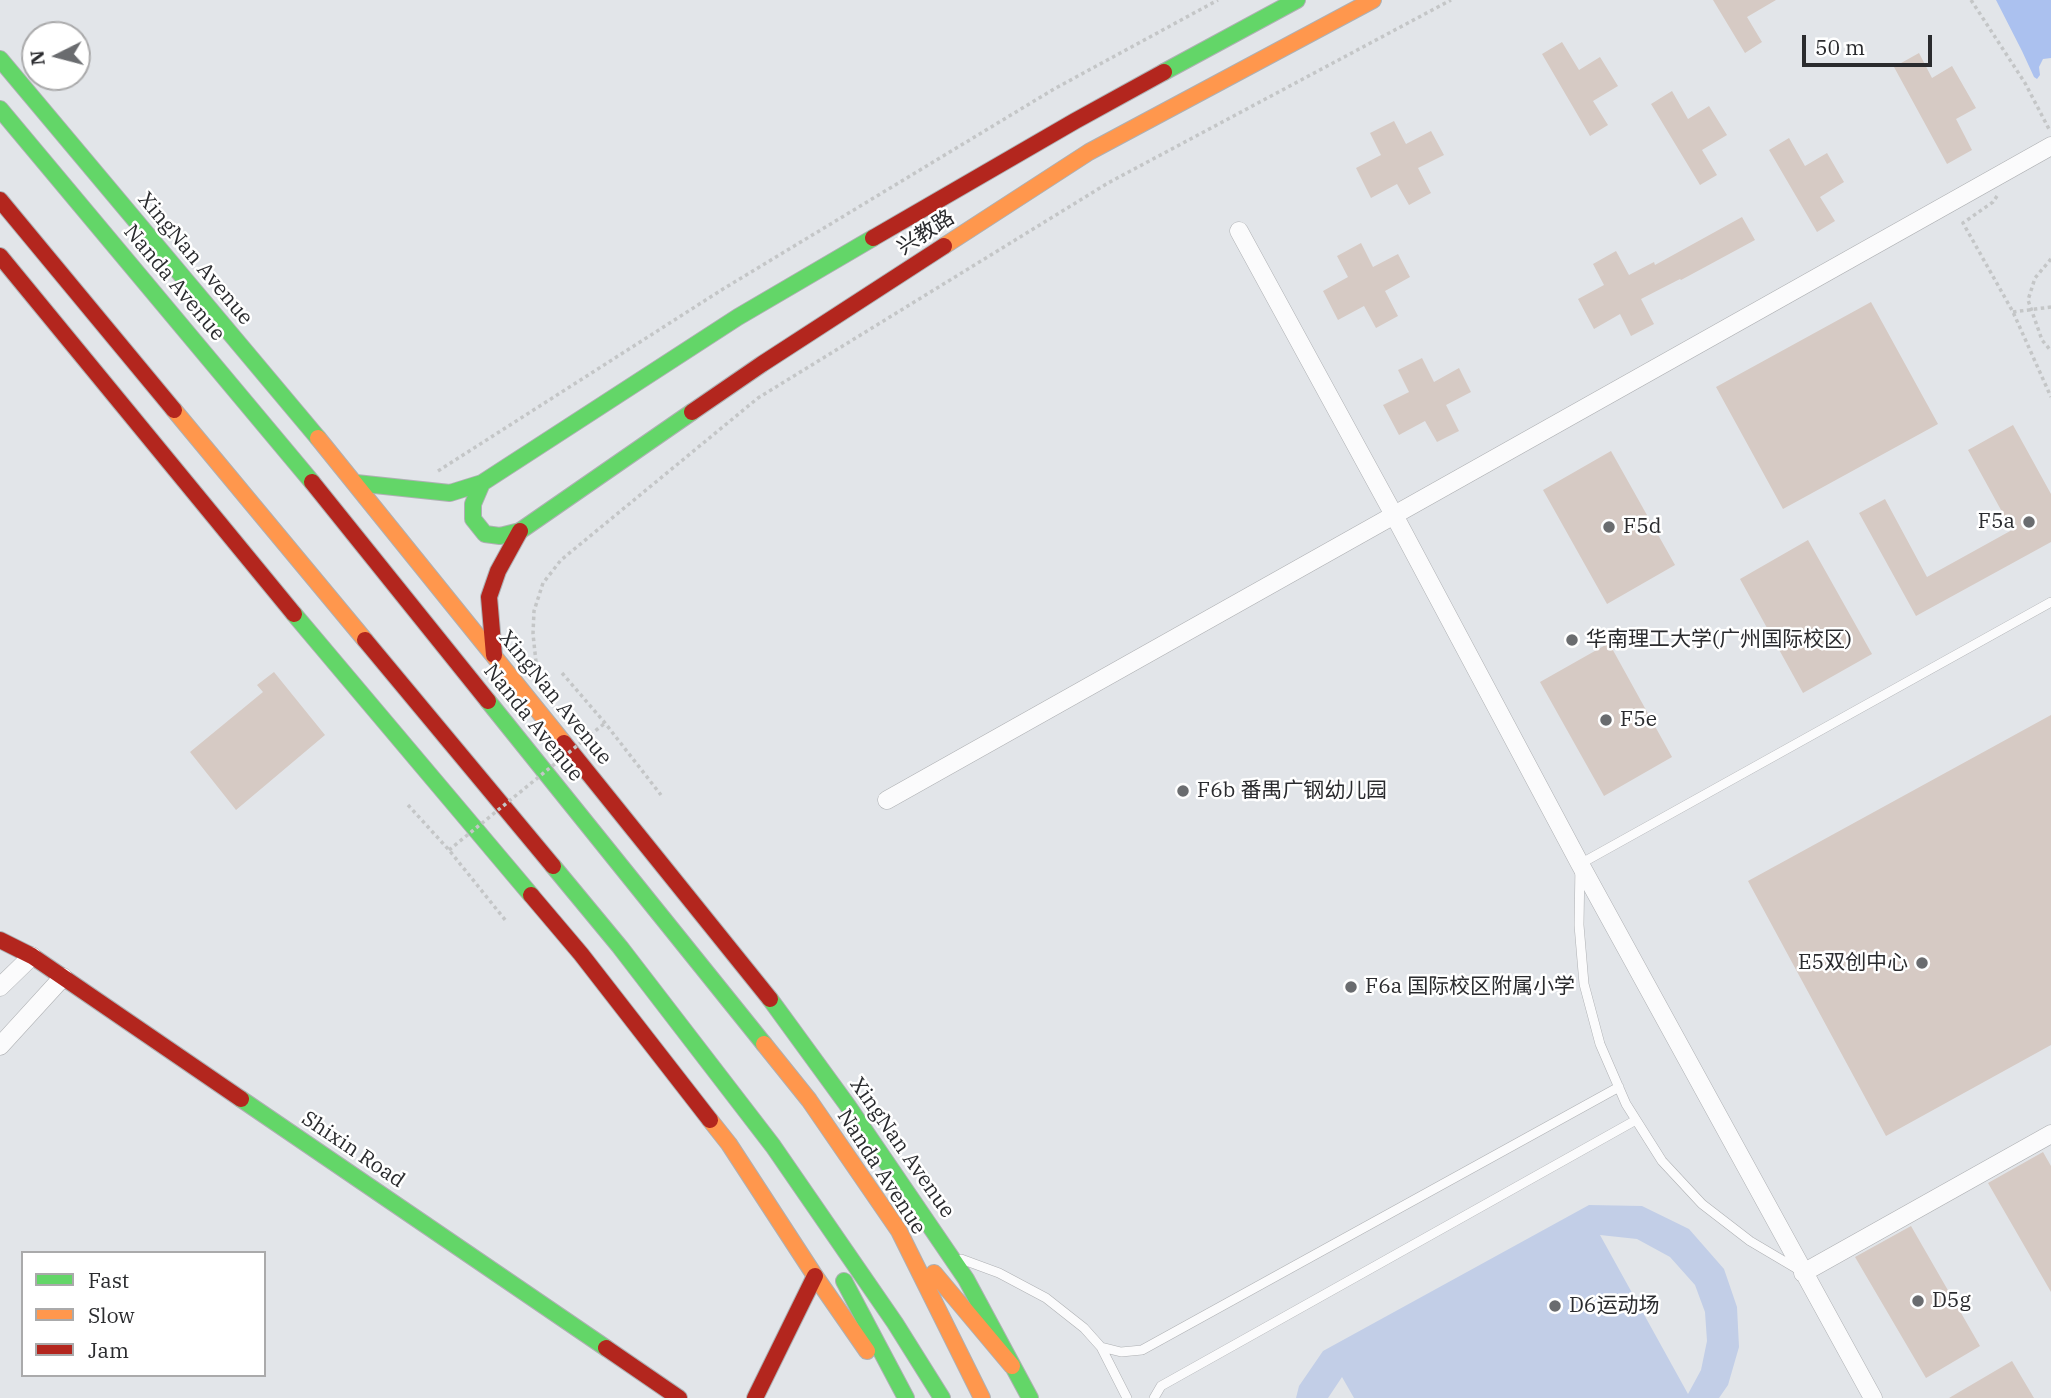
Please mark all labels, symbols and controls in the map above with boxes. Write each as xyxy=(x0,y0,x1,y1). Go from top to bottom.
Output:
north arrow xyxy=(21,21,91,91)
scale bar xyxy=(1806,21,1936,65)
text: 50 m xyxy=(1815,33,1865,61)
text: N xyxy=(24,49,50,67)
street label: XingNan Avenue xyxy=(132,188,258,330)
street label: 兴教路 xyxy=(893,205,959,261)
street label: Nanda Avenue xyxy=(118,220,230,346)
place label: F5a xyxy=(1978,509,2015,535)
place label: F5d xyxy=(1623,514,1662,540)
marker: F5a xyxy=(2021,514,2037,530)
marker: F5d xyxy=(1601,519,1617,535)
street label: XingNan Avenue xyxy=(493,626,617,770)
place label: 华南理工大学(广州国际校区) xyxy=(1586,627,1852,653)
marker: 华南理工大学(广州国际校区) xyxy=(1564,632,1580,648)
street label: Nanda Avenue xyxy=(478,659,588,787)
place label: F5e xyxy=(1620,707,1657,733)
marker: F5e xyxy=(1598,712,1614,728)
place label: F6b 番禺广钢幼儿园 xyxy=(1197,778,1387,804)
marker: F6b 番禺广钢幼儿园 xyxy=(1175,783,1191,799)
place label: E5双创中心 xyxy=(1798,950,1908,976)
marker: E5双创中心 xyxy=(1914,955,1930,971)
place label: F6a 国际校区附属小学 xyxy=(1365,974,1575,1000)
marker: F6a 国际校区附属小学 xyxy=(1343,979,1359,995)
street label: XingNan Avenue xyxy=(844,1073,960,1223)
street label: Nanda Avenue xyxy=(831,1105,931,1239)
street label: Shixin Road xyxy=(297,1106,409,1194)
legend xyxy=(21,1251,266,1377)
text: Fast xyxy=(88,1266,129,1294)
place label: D5g xyxy=(1932,1288,1971,1314)
place label: D6运动场 xyxy=(1569,1293,1659,1319)
marker: D5g xyxy=(1910,1293,1926,1309)
marker: D6运动场 xyxy=(1547,1298,1563,1314)
text: Slow xyxy=(88,1301,135,1329)
text: Jam xyxy=(88,1336,129,1364)

